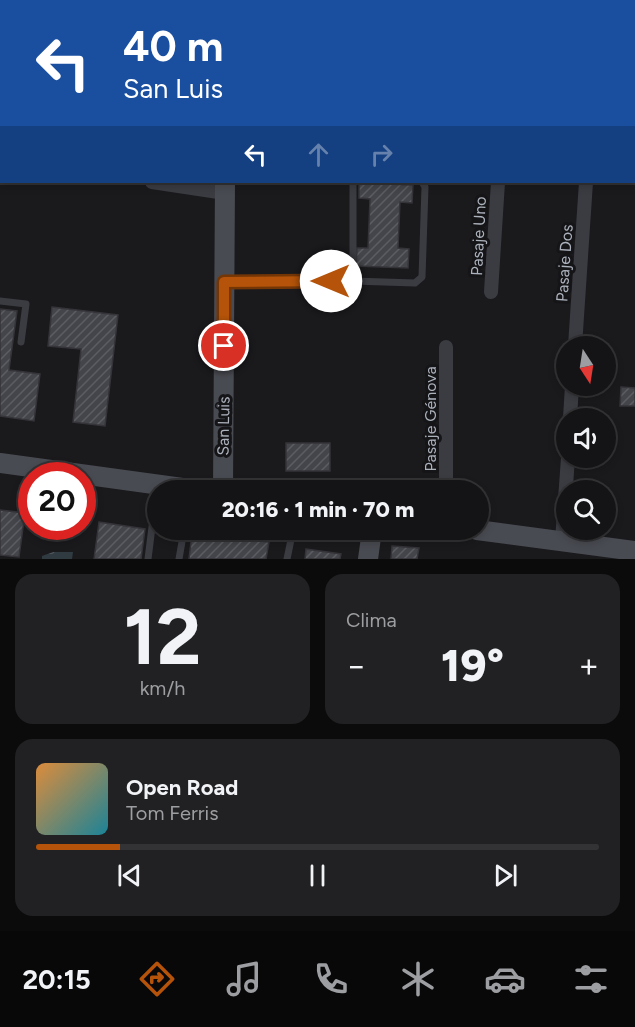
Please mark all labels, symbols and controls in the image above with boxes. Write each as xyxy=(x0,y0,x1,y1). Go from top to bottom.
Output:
text: 40 m xyxy=(123,21,223,72)
icon: left xyxy=(24,24,102,102)
text: San Luis xyxy=(123,72,223,105)
icon: left xyxy=(239,138,272,171)
icon: ahead xyxy=(302,138,335,171)
icon: right xyxy=(365,138,398,171)
street label: Pasaje Uno xyxy=(467,196,490,276)
street label: Pasaje Dos xyxy=(552,224,577,302)
position arrow xyxy=(299,249,363,313)
pin xyxy=(198,320,249,371)
icon: arrive xyxy=(207,329,240,362)
north arrow xyxy=(556,336,616,396)
map controls xyxy=(556,336,616,540)
street label: Pasaje Génova xyxy=(421,366,440,472)
street label: San Luis xyxy=(213,396,234,456)
button: sound xyxy=(556,408,616,468)
speed limit sign: 20 xyxy=(18,462,96,540)
button: search xyxy=(556,480,616,540)
text: 20:16 · 1 min · 70 m xyxy=(222,496,414,523)
text: 12 xyxy=(123,590,202,684)
text: Clima xyxy=(346,608,397,632)
text: 19° xyxy=(441,638,504,692)
text: − xyxy=(346,646,367,685)
text: + xyxy=(578,646,599,685)
text: km/h xyxy=(140,676,185,700)
text: Open Road xyxy=(126,774,238,801)
text: Tom Ferris xyxy=(126,801,219,825)
icon: previous xyxy=(113,859,146,892)
icon: pause xyxy=(301,859,334,892)
icon: next xyxy=(489,859,522,892)
icon: directions xyxy=(136,958,178,1000)
icon: music xyxy=(223,958,265,1000)
icon: phone xyxy=(310,958,352,1000)
icon: climate xyxy=(397,958,439,1000)
icon: car xyxy=(484,958,526,1000)
icon: filters xyxy=(570,958,612,1000)
text: 20:15 xyxy=(22,963,91,996)

